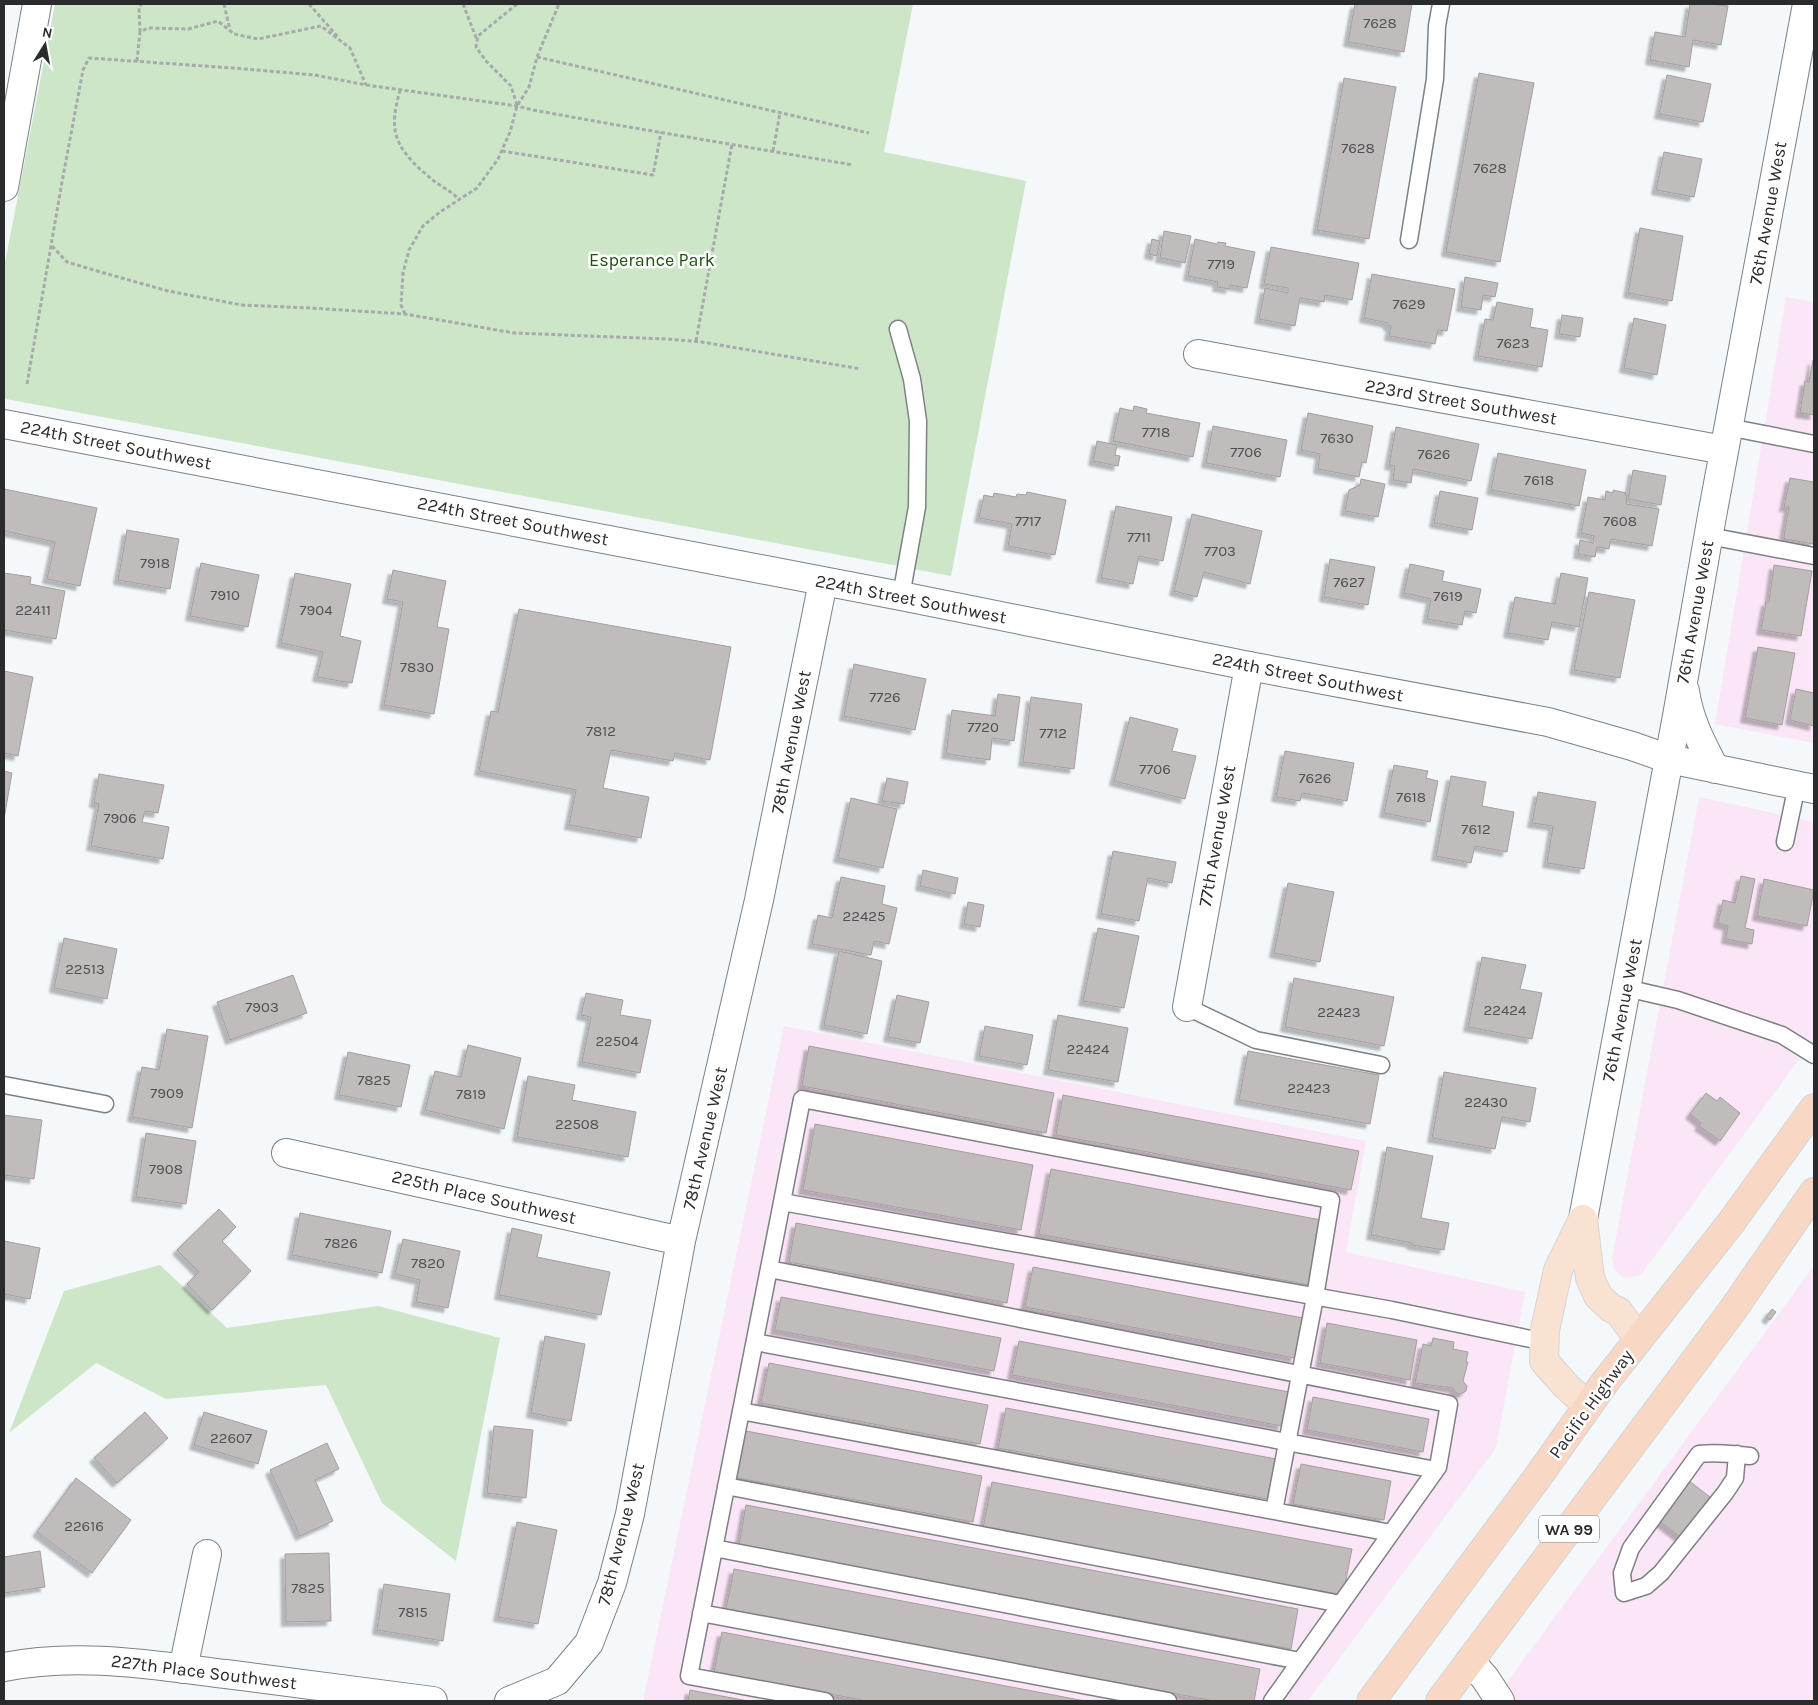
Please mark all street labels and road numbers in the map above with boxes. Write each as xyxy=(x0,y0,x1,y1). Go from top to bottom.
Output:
street label: 76th Avenue West xyxy=(1745,139,1791,286)
street label: 223rd Street Southwest xyxy=(1363,374,1559,430)
street label: 224th Street Southwest xyxy=(19,416,214,474)
street label: 224th Street Southwest xyxy=(416,492,611,550)
street label: 76th Avenue West xyxy=(1672,538,1718,685)
street label: 224th Street Southwest xyxy=(814,570,1009,628)
street label: 224th Street Southwest xyxy=(1211,648,1406,706)
street label: 78th Avenue West xyxy=(766,668,816,816)
street label: 77th Avenue West xyxy=(1194,763,1240,908)
street label: 76th Avenue West xyxy=(1597,936,1647,1083)
street label: 78th Avenue West xyxy=(678,1064,732,1212)
street label: 225th Place Southwest xyxy=(390,1165,578,1229)
street label: Pacific Highway xyxy=(1544,1345,1638,1463)
street label: 78th Avenue West xyxy=(593,1460,649,1607)
road number: WA 99 xyxy=(1539,1516,1599,1542)
street label: 227th Place Southwest xyxy=(110,1650,298,1694)

